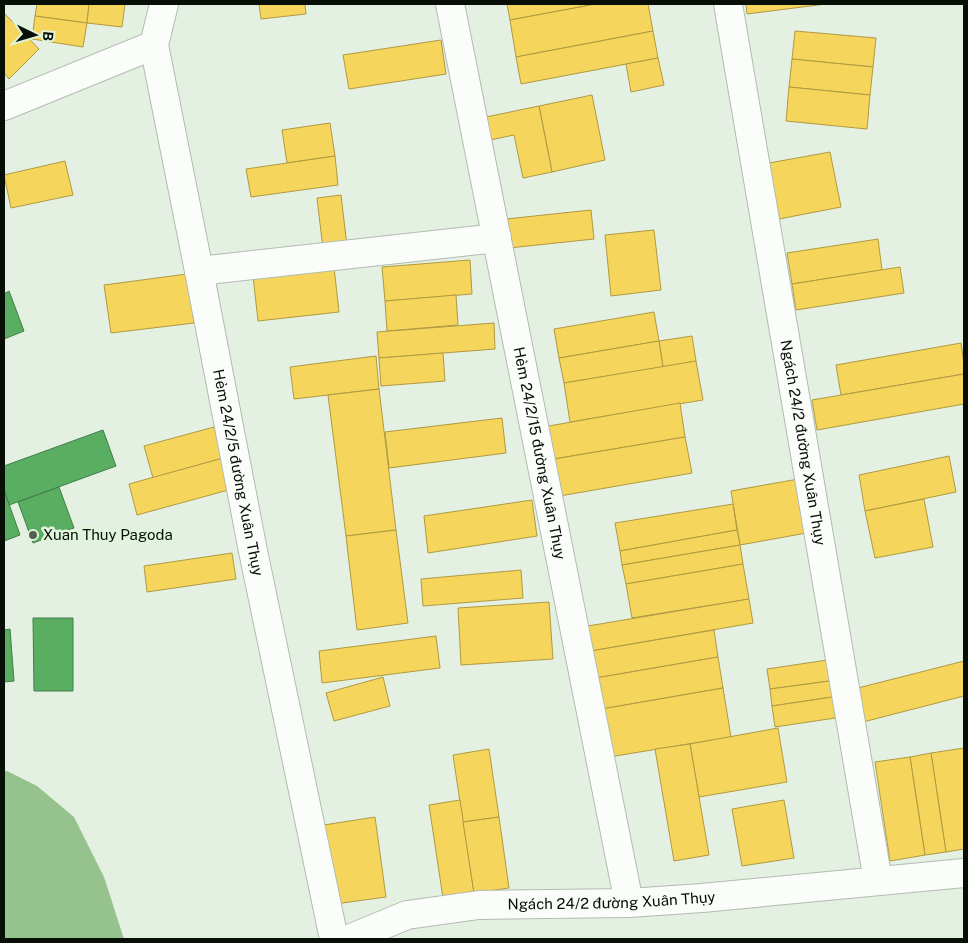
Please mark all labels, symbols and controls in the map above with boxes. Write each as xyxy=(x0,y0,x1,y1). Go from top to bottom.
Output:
north arrow xyxy=(10,10,60,60)
text: B xyxy=(40,31,56,42)
street label: Ngách 24/2 đường Xuân Thụy xyxy=(778,339,829,547)
street label: Hẻm 24/2/15 đường Xuân Thụy xyxy=(510,345,569,561)
street label: Hẻm 24/2/5 đường Xuân Thụy xyxy=(210,368,267,578)
place label: Xuan Thuy Pagoda xyxy=(43,526,173,543)
marker: Xuan Thuy Pagoda xyxy=(27,529,39,541)
street label: Ngách 24/2 đường Xuân Thụy xyxy=(507,888,716,913)

